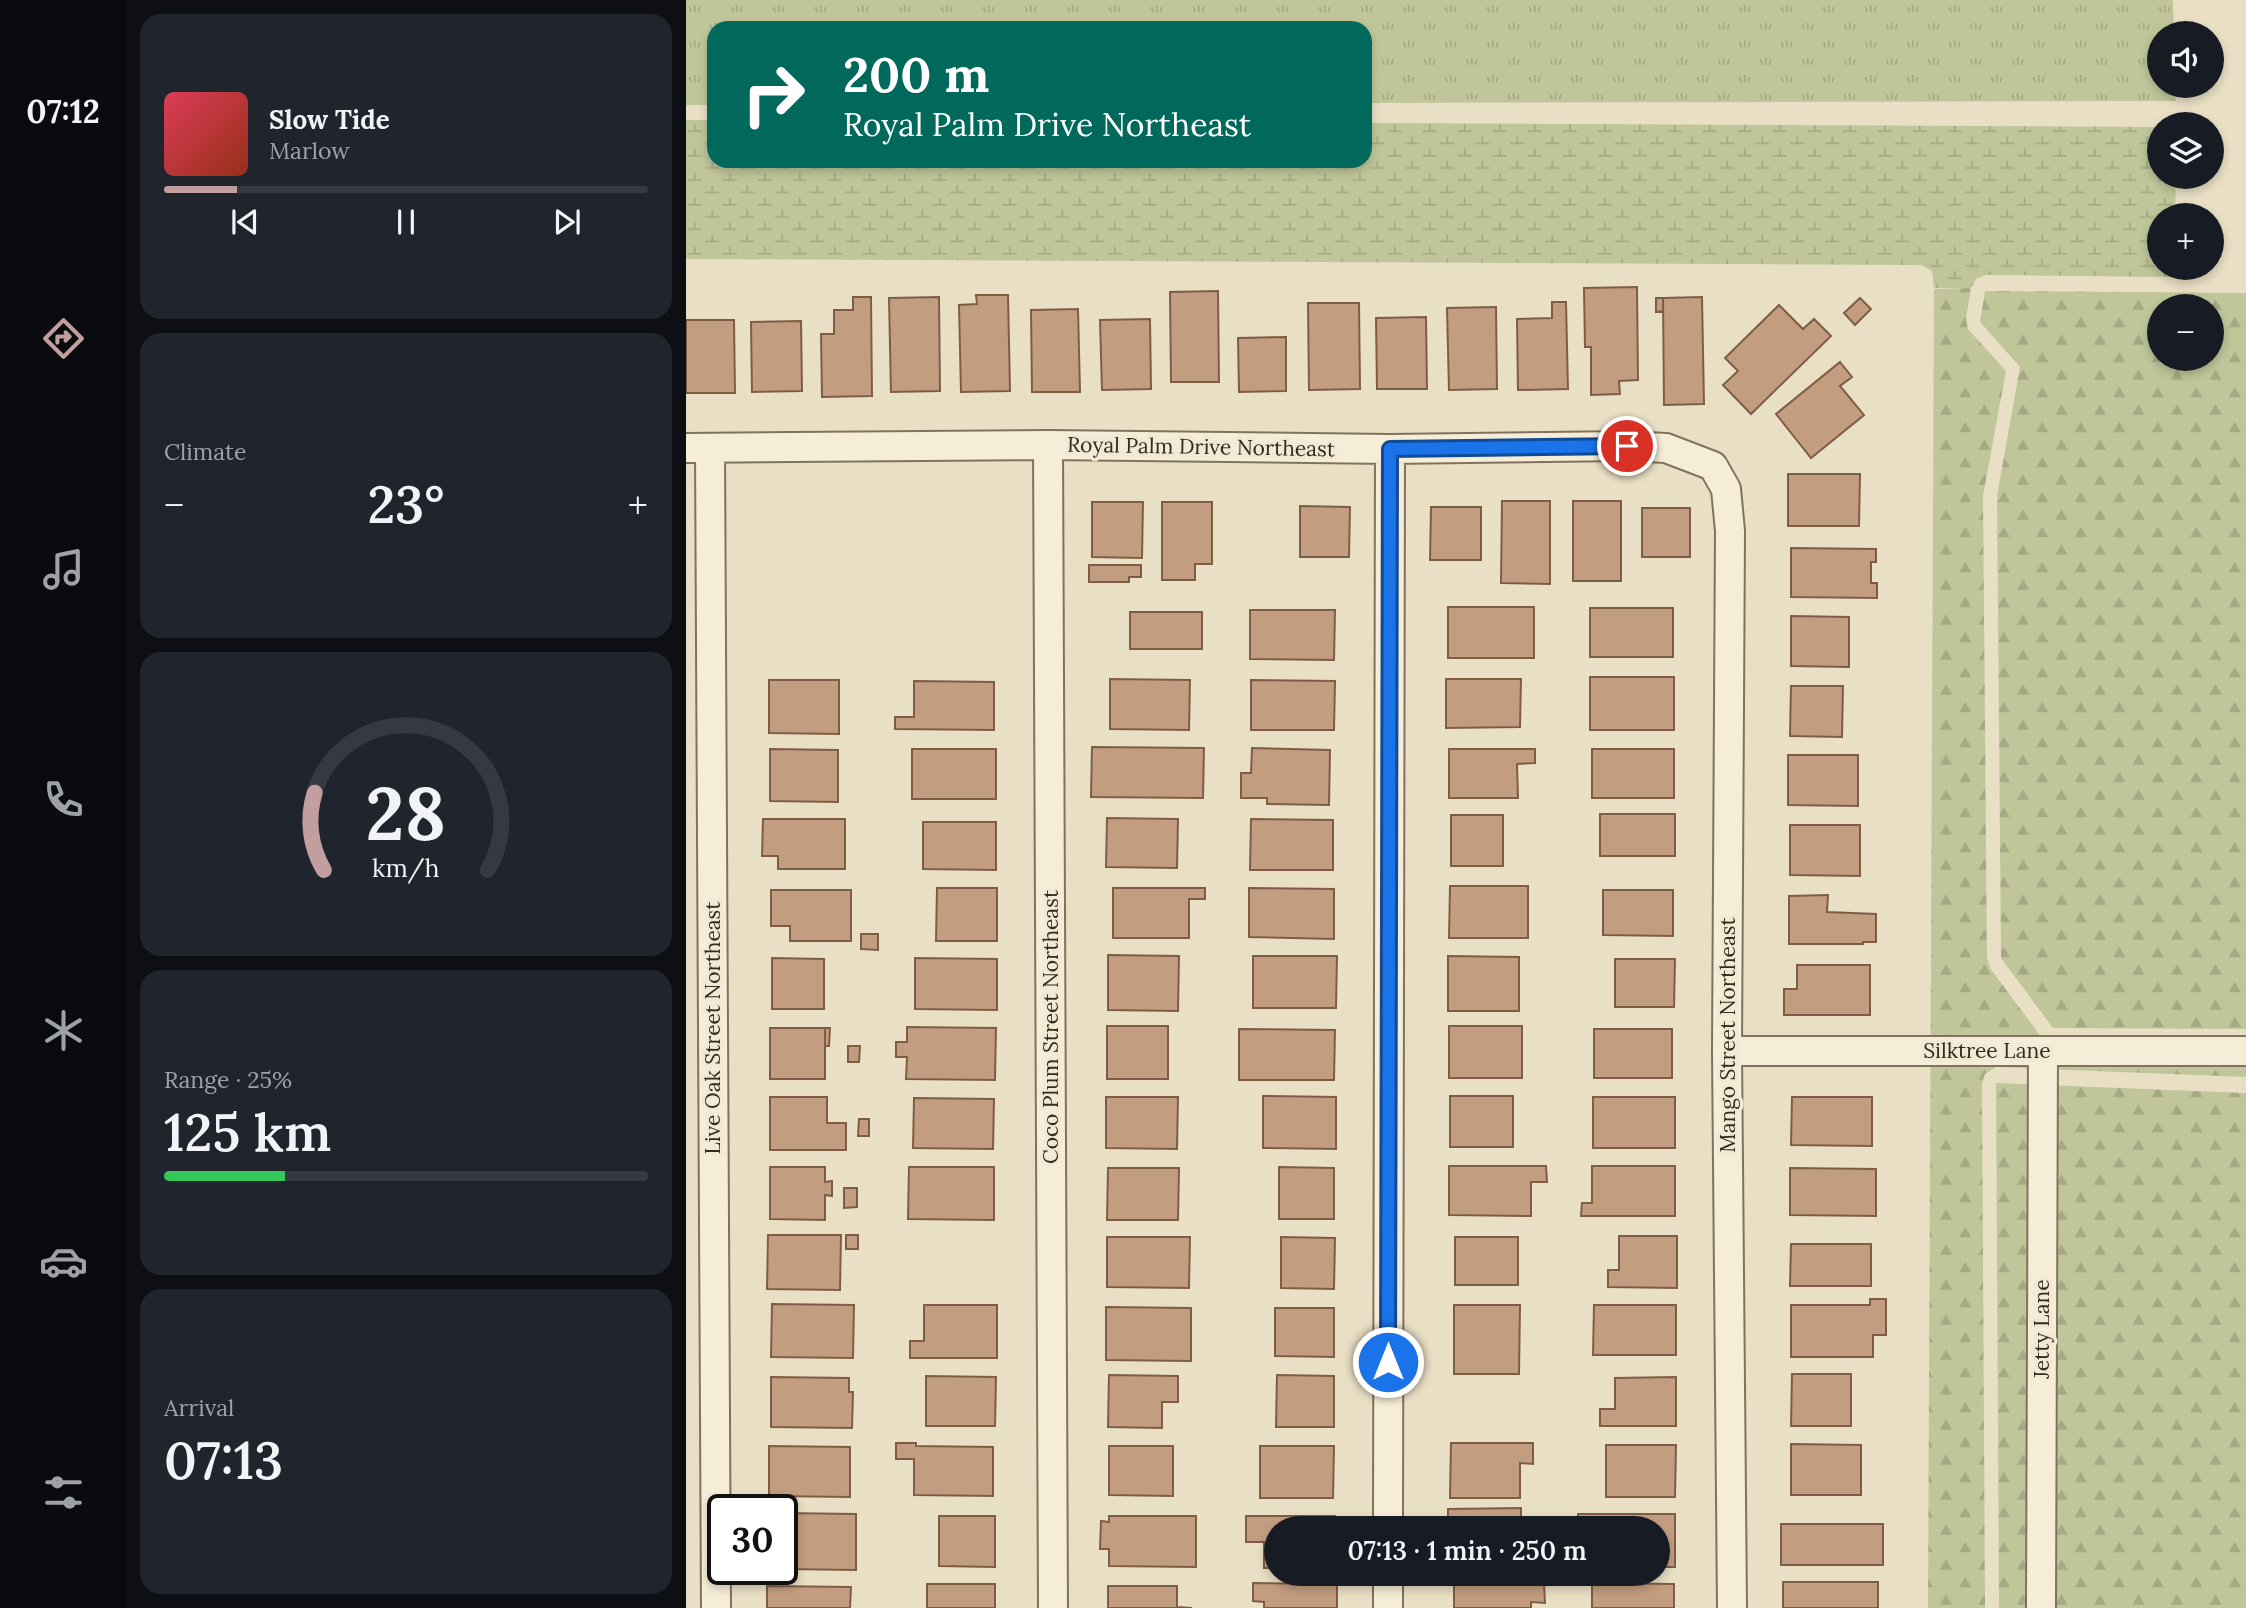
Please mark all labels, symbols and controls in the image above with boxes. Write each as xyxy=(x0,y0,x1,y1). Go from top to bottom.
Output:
map controls xyxy=(2147,21,2224,371)
button: sound xyxy=(2147,21,2224,98)
text: 200 m xyxy=(843,43,989,105)
icon: right xyxy=(728,49,819,140)
text: 07:12 xyxy=(26,91,100,132)
text: Slow Tide xyxy=(269,103,390,136)
text: Royal Palm Drive Northeast xyxy=(843,104,1251,145)
button: layers xyxy=(2147,112,2224,189)
text: Marlow xyxy=(269,136,350,165)
icon: previous xyxy=(226,203,264,241)
icon: pause xyxy=(387,203,425,241)
icon: next xyxy=(548,203,586,241)
button: + xyxy=(2147,203,2224,280)
button: − xyxy=(2147,294,2224,371)
icon: directions xyxy=(39,314,88,363)
pin xyxy=(1597,416,1657,476)
icon: arrive xyxy=(1608,427,1646,465)
street label: Royal Palm Drive Northeast xyxy=(1067,431,1336,462)
text: Climate xyxy=(164,437,246,466)
text: 23° xyxy=(368,471,444,537)
text: − xyxy=(164,481,184,529)
text: + xyxy=(628,481,648,529)
icon: music xyxy=(39,545,88,594)
text: 28 xyxy=(366,767,446,860)
icon: phone xyxy=(39,775,88,824)
text: km/h xyxy=(372,852,440,884)
street label: Coco Plum Street Northeast xyxy=(1037,889,1064,1164)
street label: Live Oak Street Northeast xyxy=(699,901,726,1154)
street label: Mango Street Northeast xyxy=(1714,916,1741,1153)
icon: climate xyxy=(39,1006,88,1055)
street label: Silktree Lane xyxy=(1923,1037,2051,1064)
text: Range · 25% xyxy=(164,1065,292,1094)
text: 125 km xyxy=(164,1099,331,1165)
icon: car xyxy=(39,1237,88,1286)
street label: Jetty Lane xyxy=(2028,1279,2055,1380)
position arrow xyxy=(1351,1325,1425,1399)
text: Arrival xyxy=(164,1393,234,1422)
text: 07:13 xyxy=(164,1427,283,1493)
icon: filters xyxy=(39,1468,88,1517)
speed limit sign: 30 xyxy=(707,1494,798,1585)
text: 07:13 · 1 min · 250 m xyxy=(1347,1534,1587,1567)

